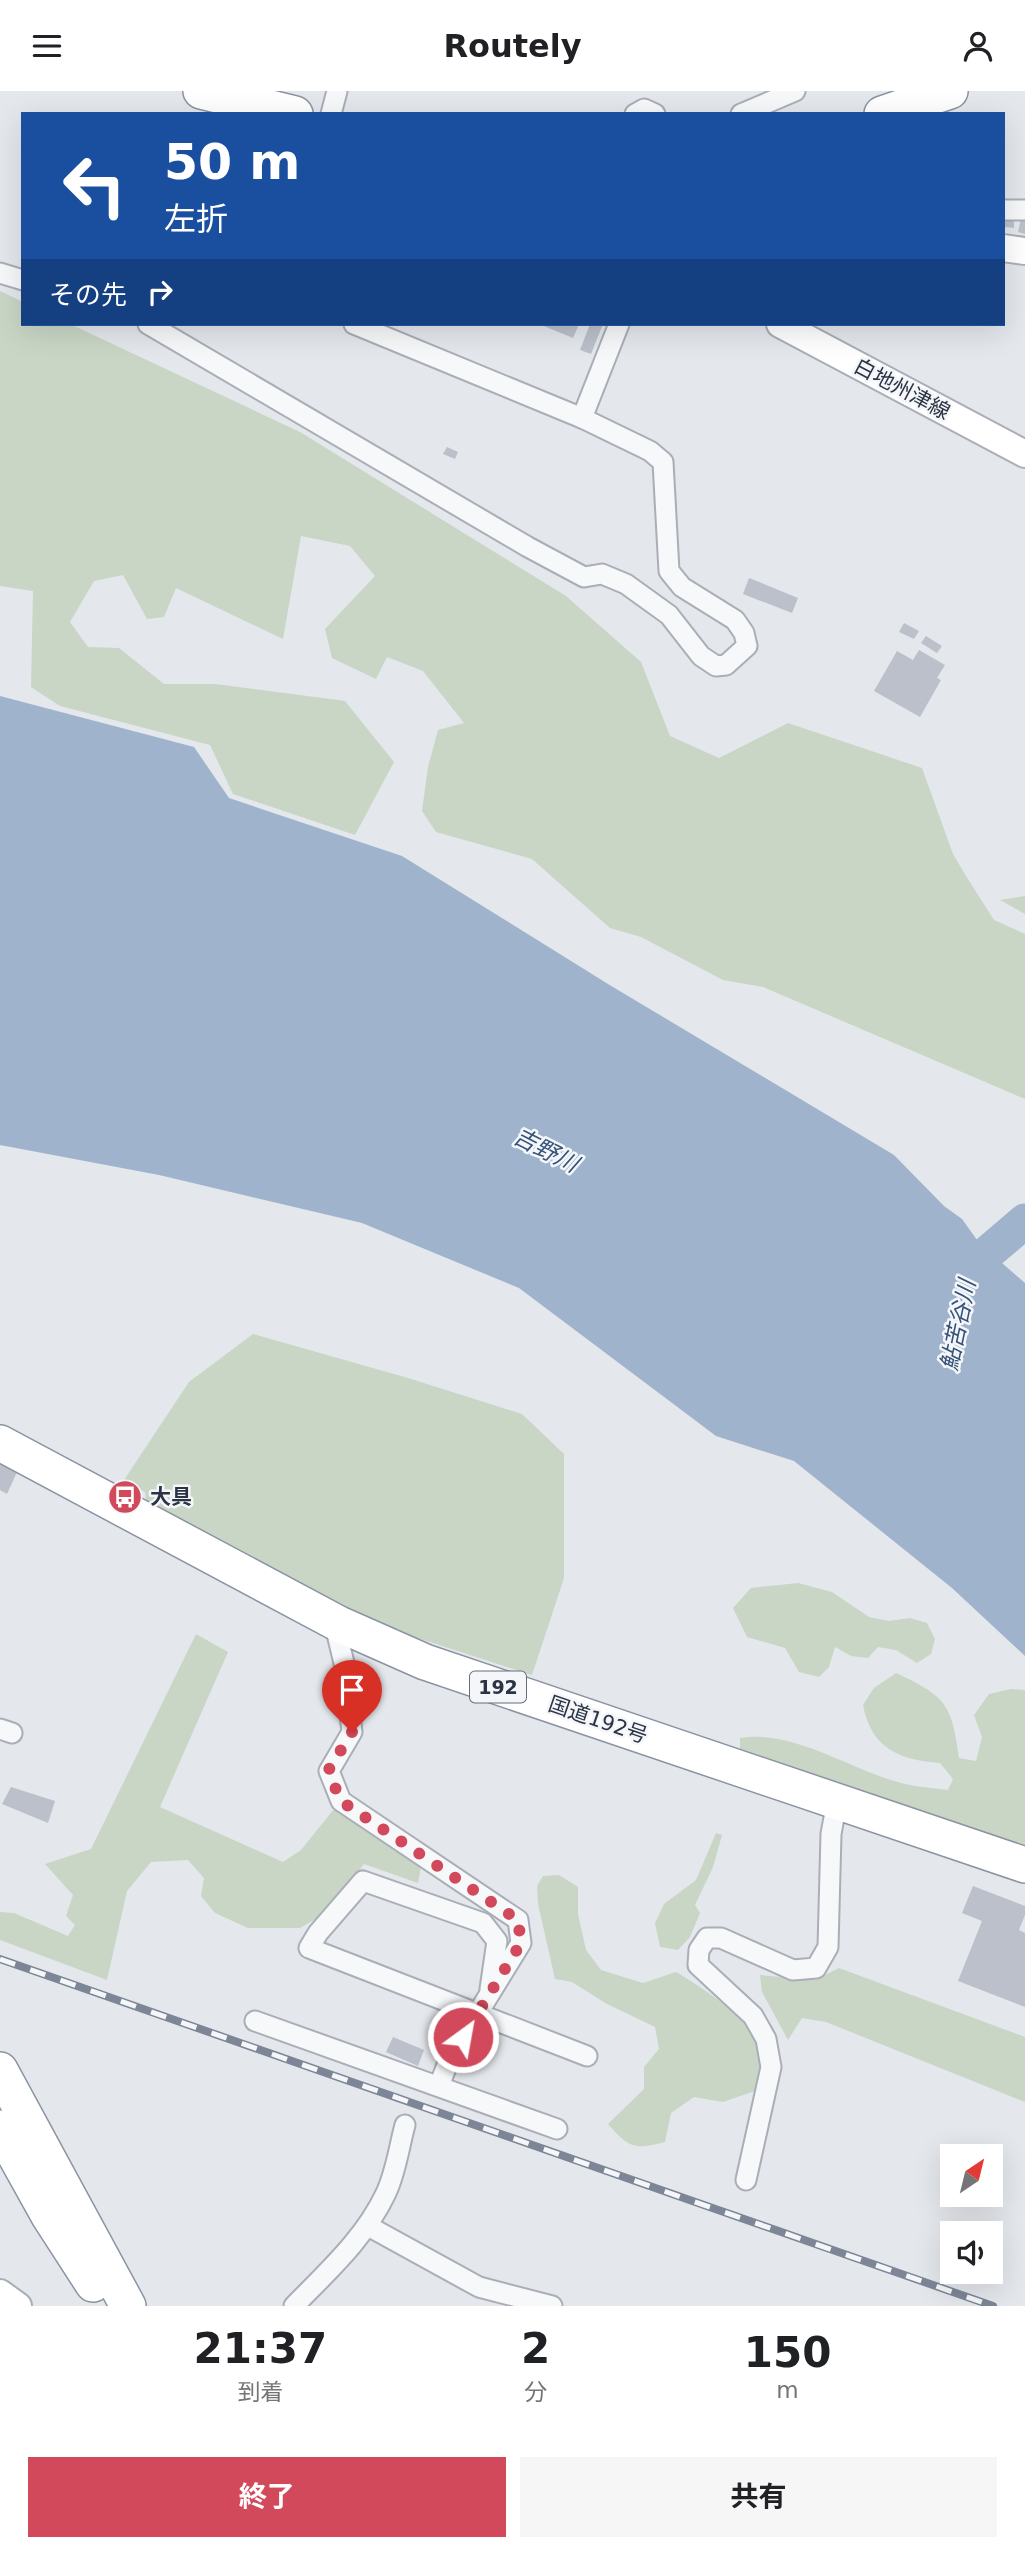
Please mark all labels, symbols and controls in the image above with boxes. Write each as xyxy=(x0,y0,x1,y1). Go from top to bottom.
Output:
icon: menu xyxy=(28,27,66,65)
text: Routely xyxy=(443,27,582,65)
icon: person xyxy=(959,27,997,65)
text: 50 m xyxy=(164,134,300,191)
icon: left xyxy=(49,140,140,231)
text: 左折 xyxy=(164,200,228,238)
icon: right xyxy=(141,273,179,311)
text: その先 xyxy=(49,280,127,310)
street label: 白地州津線 xyxy=(850,354,954,424)
water label: 吉野川 xyxy=(509,1123,585,1179)
water label: 鮎苦谷川 xyxy=(936,1274,981,1373)
bus stop icon: 大具 xyxy=(106,1478,144,1516)
place label: 大具 xyxy=(150,1485,192,1509)
pin xyxy=(322,1660,382,1732)
icon: arrive xyxy=(333,1671,371,1709)
road number: 192 xyxy=(470,1671,526,1703)
street label: 国道192号 xyxy=(545,1692,651,1748)
position arrow xyxy=(426,2000,500,2074)
north arrow xyxy=(940,2144,1003,2207)
map controls xyxy=(940,2144,1003,2284)
button: sound xyxy=(940,2221,1003,2284)
text: 21:37 xyxy=(194,2324,327,2373)
text: 2 xyxy=(521,2324,550,2373)
text: 150 xyxy=(744,2328,831,2377)
text: m xyxy=(776,2377,799,2403)
text: 到着 xyxy=(237,2379,283,2405)
text: 分 xyxy=(524,2379,547,2405)
button: 終了 xyxy=(28,2457,506,2537)
button: 共有 xyxy=(520,2457,997,2537)

